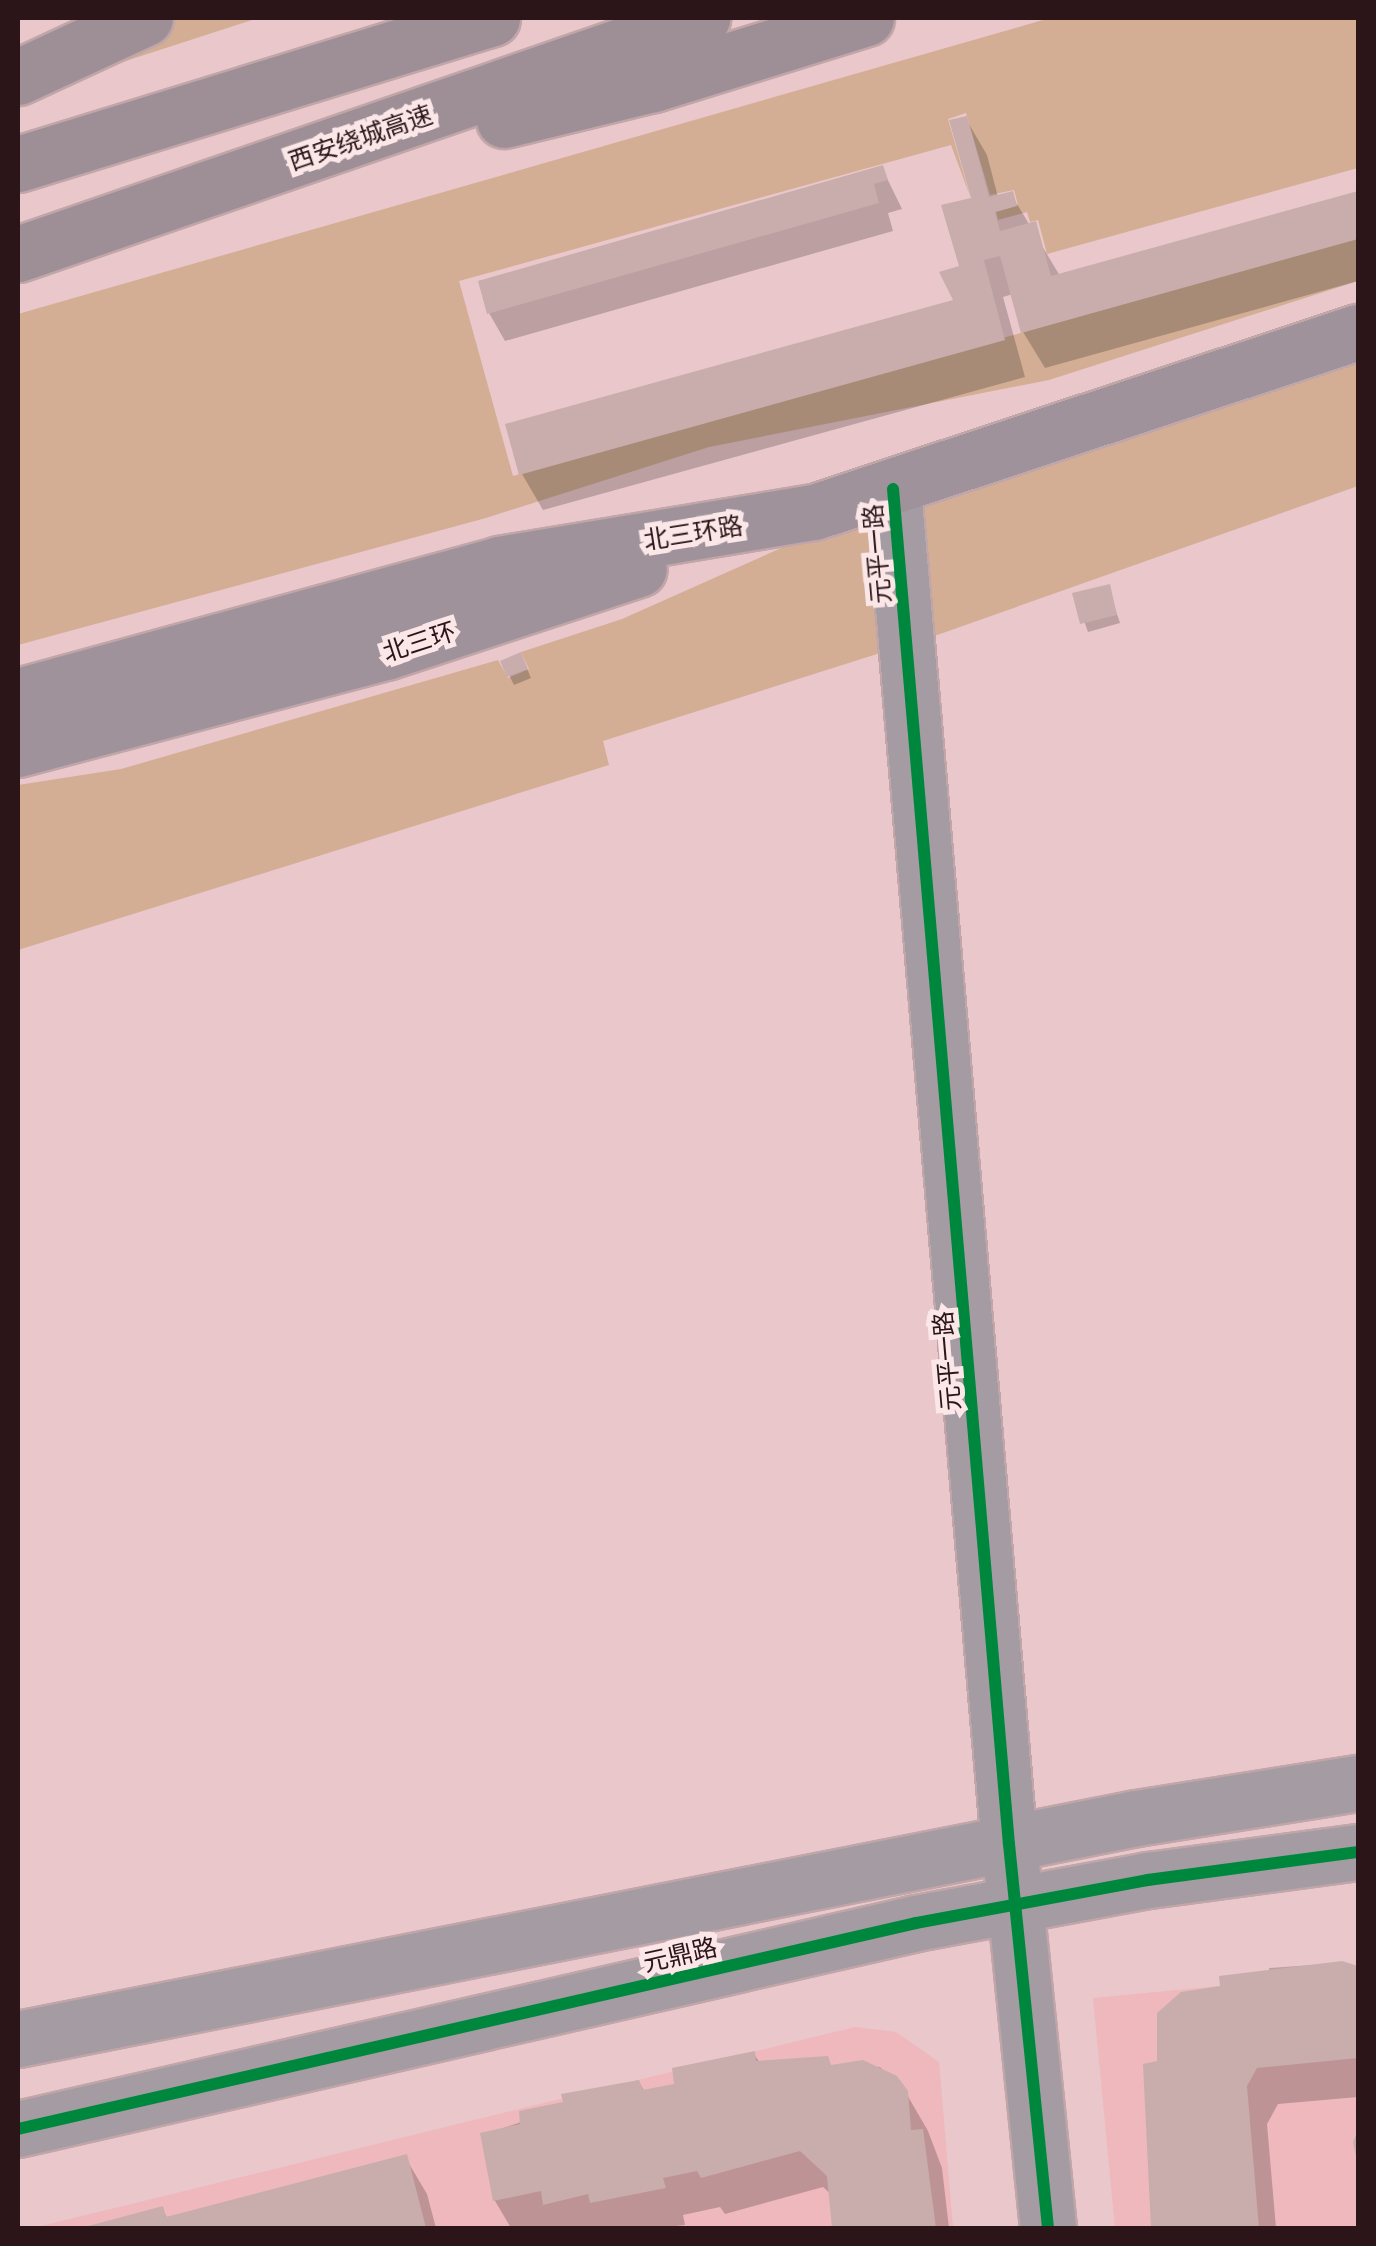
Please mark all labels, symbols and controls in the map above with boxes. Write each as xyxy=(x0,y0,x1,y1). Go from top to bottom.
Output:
street label: 西安绕城高速 xyxy=(284,98,436,176)
street label: 元平一路 xyxy=(857,503,895,605)
street label: 北三环路 xyxy=(641,509,745,555)
street label: 北三环 xyxy=(379,615,459,667)
street label: 元平一路 xyxy=(927,1310,965,1412)
street label: 元鼎路 xyxy=(640,1931,720,1977)

